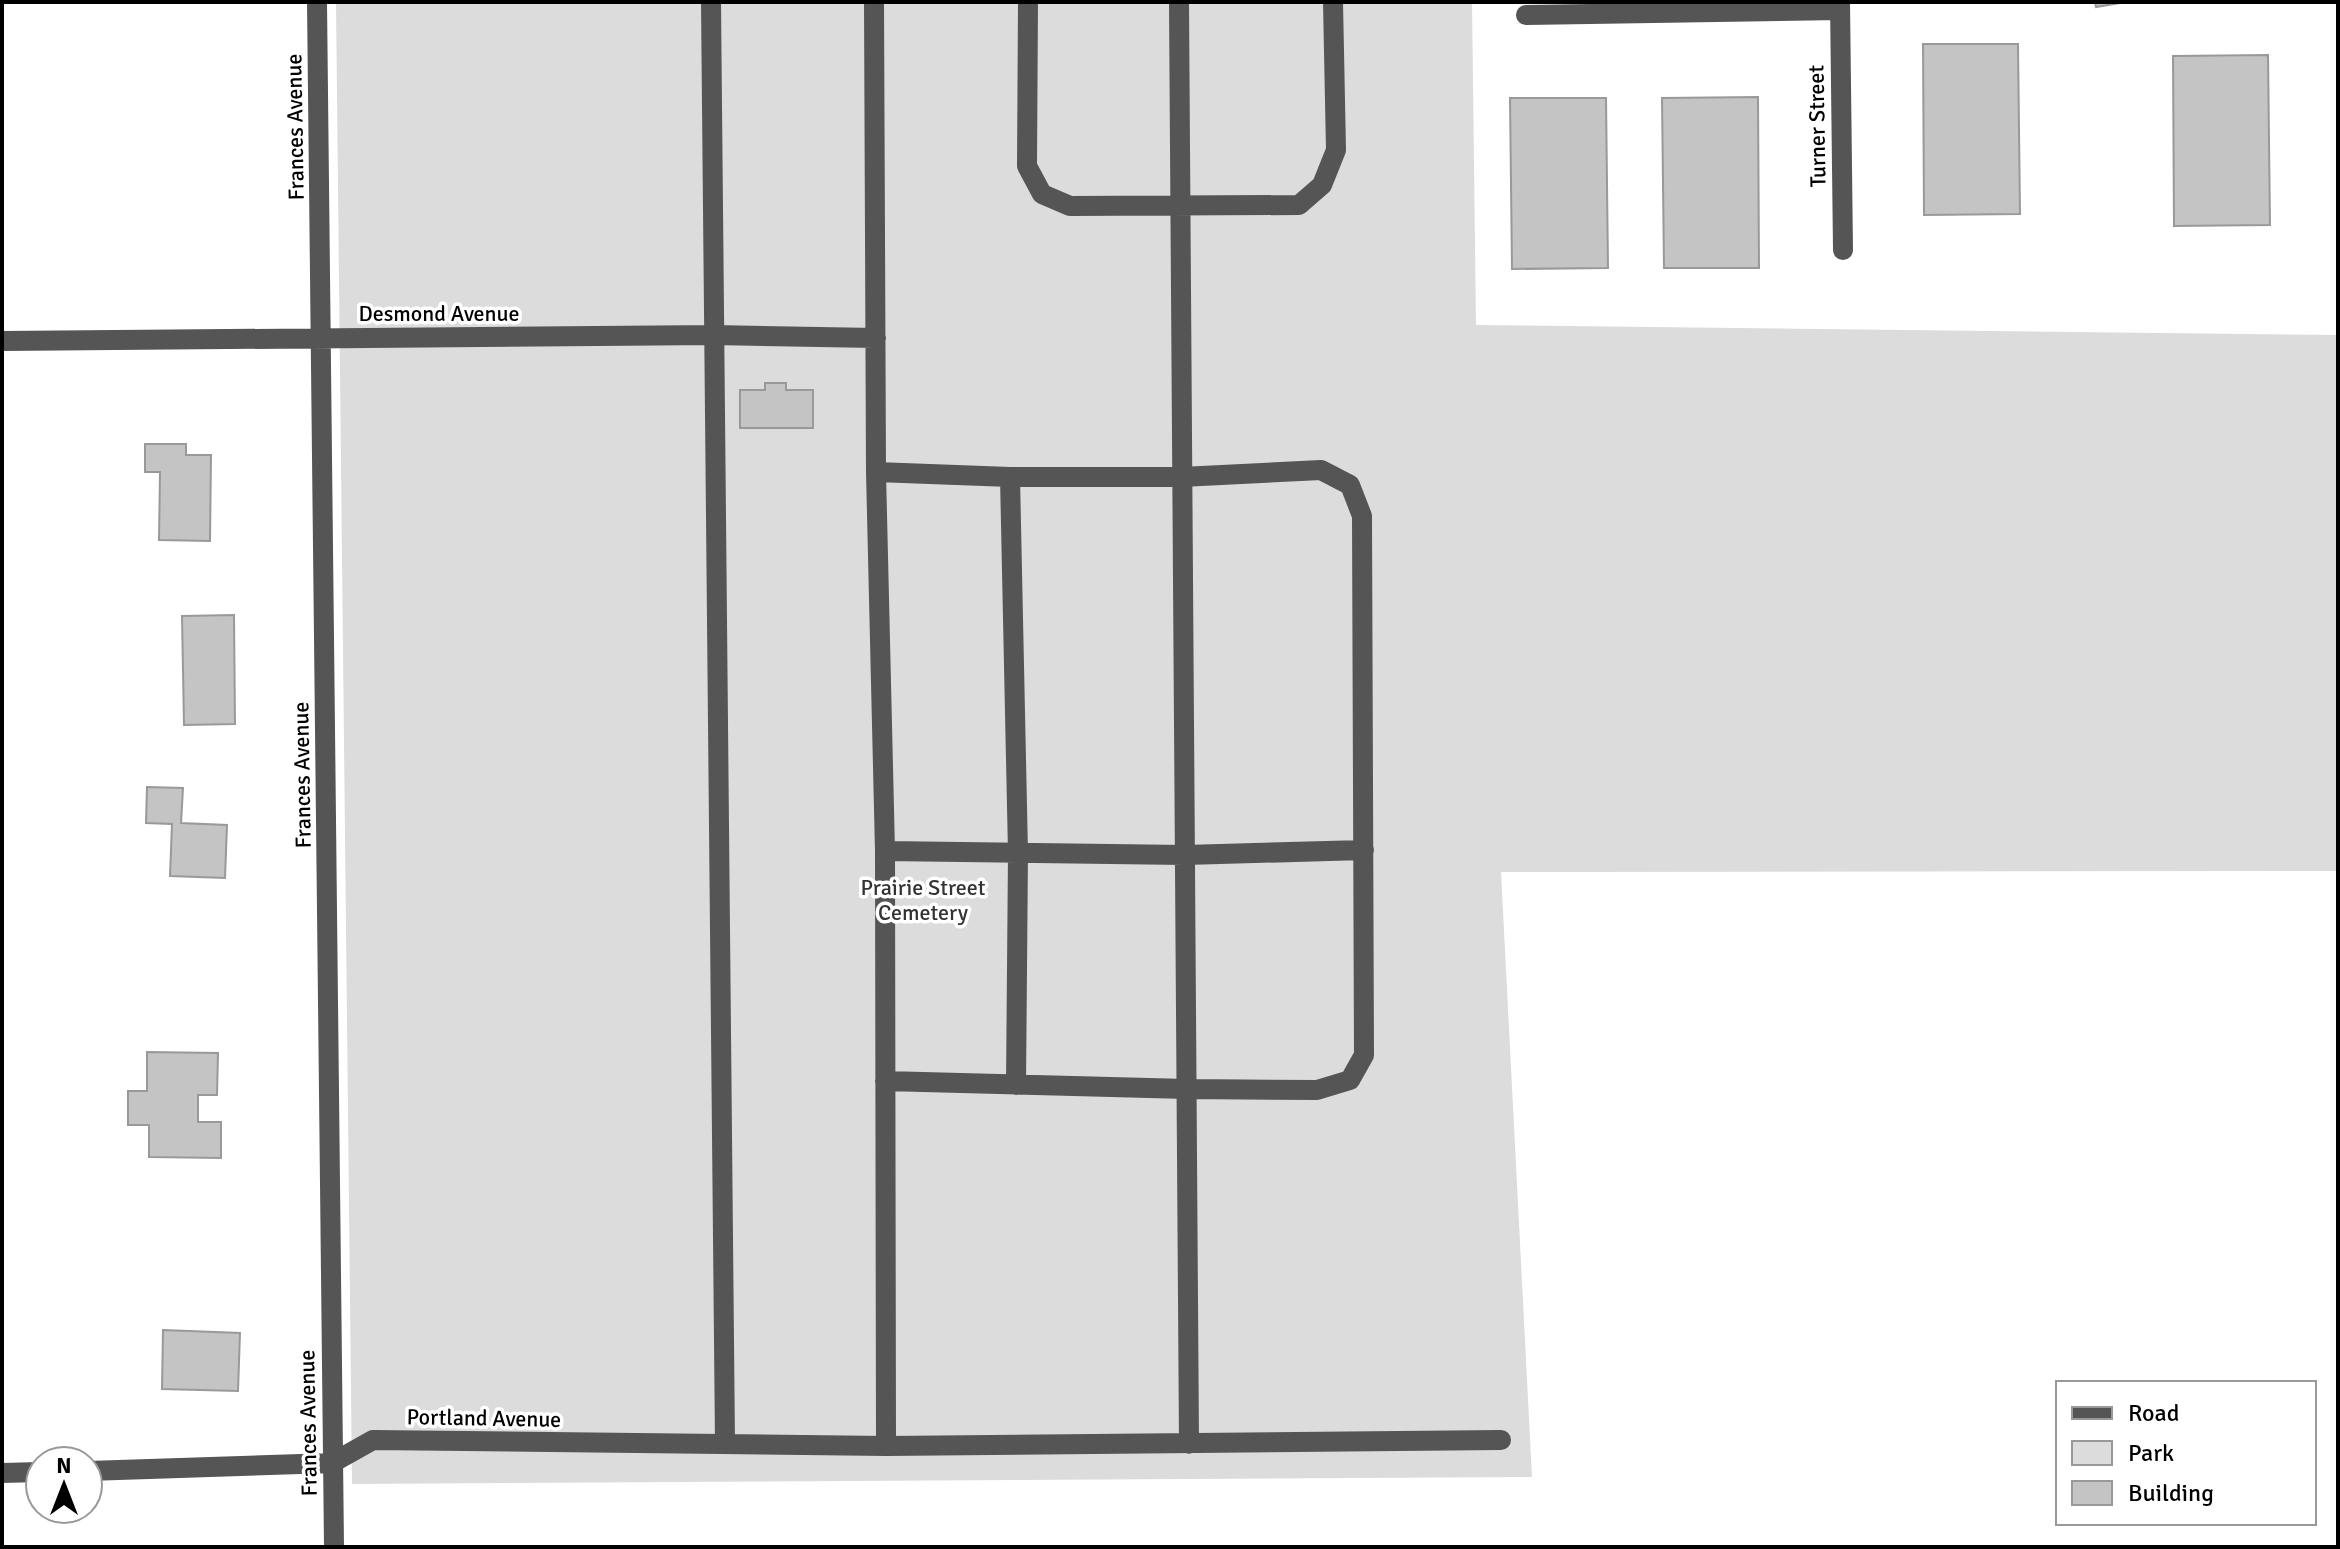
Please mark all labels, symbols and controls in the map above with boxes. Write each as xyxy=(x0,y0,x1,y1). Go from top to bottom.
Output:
street label: Frances Avenue xyxy=(280,53,310,201)
street label: Turner Street xyxy=(1802,64,1832,187)
street label: Desmond Avenue xyxy=(358,300,520,327)
street label: Frances Avenue xyxy=(287,701,317,849)
park label: Prairie Street Cemetery xyxy=(861,874,986,926)
street label: Frances Avenue xyxy=(293,1349,323,1497)
legend xyxy=(2056,1381,2316,1525)
text: Road xyxy=(2128,1398,2179,1428)
street label: Portland Avenue xyxy=(407,1403,561,1433)
text: Park xyxy=(2128,1438,2174,1468)
north arrow xyxy=(24,1445,104,1525)
text: N xyxy=(56,1452,72,1479)
text: Building xyxy=(2128,1478,2214,1508)

